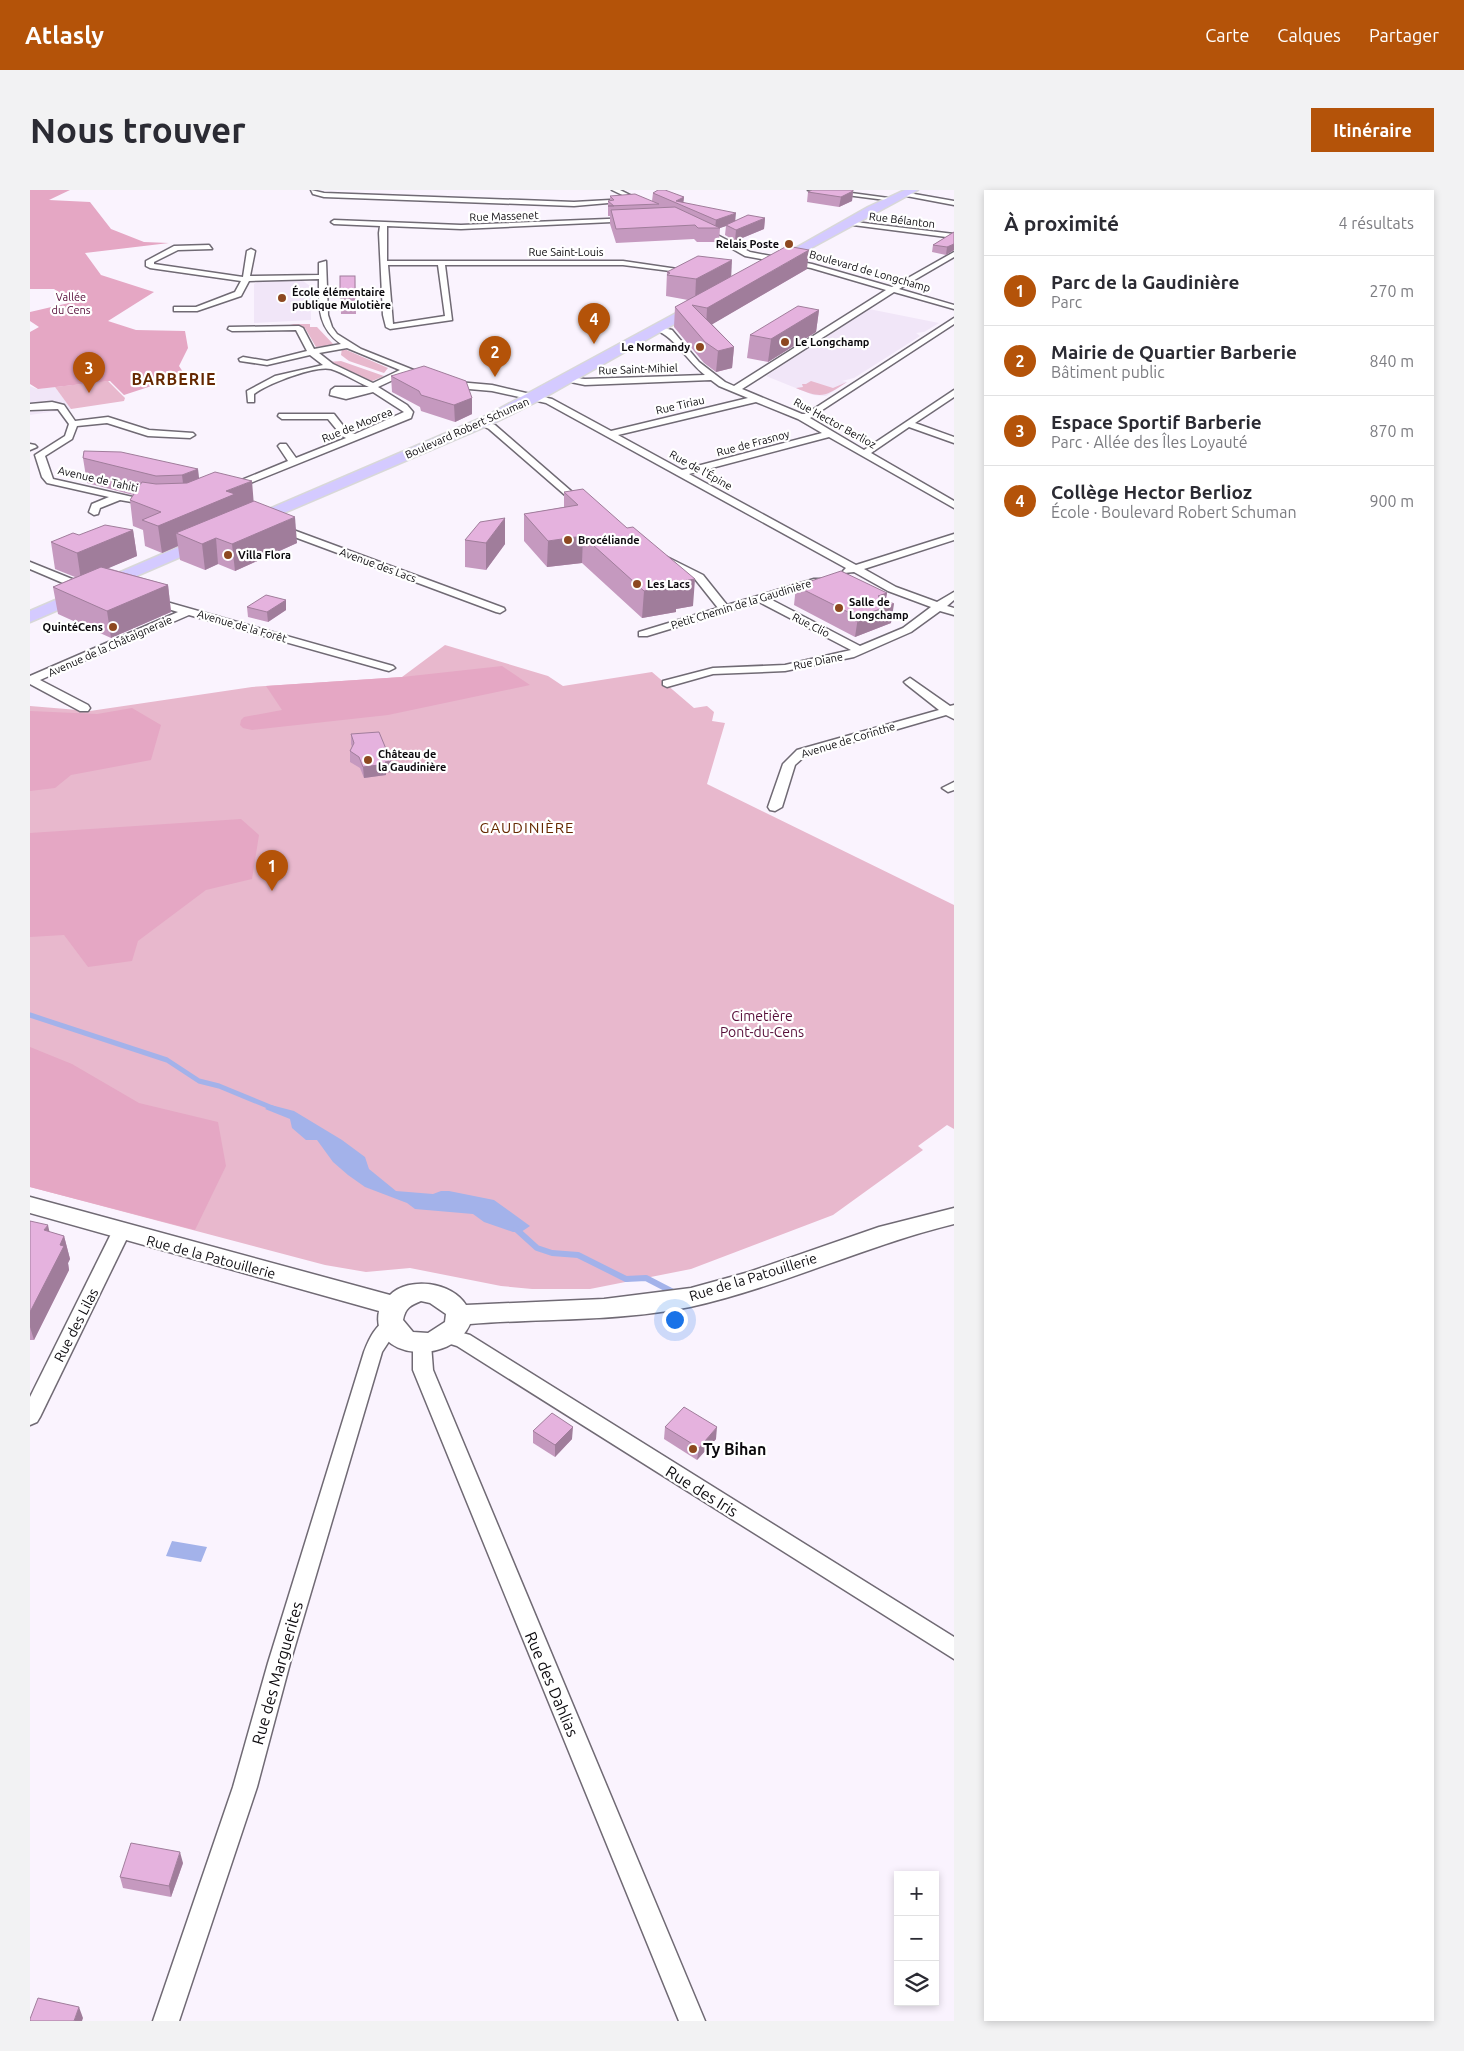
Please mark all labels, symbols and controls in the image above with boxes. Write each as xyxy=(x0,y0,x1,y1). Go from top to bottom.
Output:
text: Atlasly xyxy=(25,22,104,49)
text: Carte xyxy=(1205,25,1249,45)
text: Calques xyxy=(1277,25,1341,45)
text: Partager xyxy=(1369,25,1439,45)
button: Itinéraire xyxy=(1311,108,1434,152)
text: Nous trouver xyxy=(30,110,246,150)
street label: Rue Massenet xyxy=(469,209,539,223)
street label: Rue Bélanton xyxy=(868,210,936,230)
text: À proximité xyxy=(1004,211,1119,235)
text: 4 résultats xyxy=(1338,214,1414,232)
place label: Relais Poste xyxy=(716,238,779,250)
marker: Relais Poste xyxy=(783,238,795,250)
street label: Rue Saint-Louis xyxy=(528,246,604,258)
street label: Boulevard de Longchamp xyxy=(808,248,932,294)
text: Parc de la Gaudinière xyxy=(1051,271,1239,293)
text: 1 xyxy=(1015,282,1025,300)
text: 270 m xyxy=(1369,282,1414,300)
place label: École élémentaire publique Mulotière xyxy=(292,285,391,311)
park label: Vallée du Cens xyxy=(51,291,91,316)
marker: École élémentaire publique Mulotière xyxy=(276,292,288,304)
text: Parc xyxy=(1051,293,1082,311)
pin: 4 xyxy=(578,303,610,344)
pin: 2 xyxy=(479,336,511,377)
marker: Le Longchamp xyxy=(779,336,791,348)
place label: Le Longchamp xyxy=(795,336,870,348)
place label: Le Normandy xyxy=(621,341,690,353)
marker: Le Normandy xyxy=(694,341,706,353)
text: Mairie de Quartier Barberie xyxy=(1051,341,1297,363)
pin: 3 xyxy=(73,352,105,393)
text: 2 xyxy=(1015,352,1025,370)
text: 840 m xyxy=(1369,352,1414,370)
street label: Rue Saint-Mihiel xyxy=(598,362,678,376)
text: Bâtiment public xyxy=(1051,363,1165,381)
district label: BARBERIE xyxy=(131,370,217,388)
street label: Rue Tiriau xyxy=(655,394,705,416)
street label: Boulevard Robert Schuman xyxy=(403,395,531,461)
street label: Rue Hector Berlioz xyxy=(792,395,878,451)
street label: Rue de Moorea xyxy=(320,405,394,445)
text: Espace Sportif Barberie xyxy=(1051,411,1262,433)
text: 3 xyxy=(1015,422,1025,440)
text: 870 m xyxy=(1369,422,1414,440)
street label: Rue de Frasnoy xyxy=(715,427,791,458)
text: Parc · Allée des Îles Loyauté xyxy=(1051,433,1248,451)
street label: Rue de l'Épine xyxy=(668,447,735,492)
street label: Avenue de Tahiti xyxy=(57,464,139,494)
text: Collège Hector Berlioz xyxy=(1051,481,1252,503)
text: 4 xyxy=(1015,492,1025,510)
text: 900 m xyxy=(1369,492,1414,510)
text: École · Boulevard Robert Schuman xyxy=(1051,503,1297,521)
marker: Brocéliande xyxy=(562,534,574,546)
place label: Brocéliande xyxy=(578,534,640,546)
street label: Avenue des Lacs xyxy=(338,546,418,584)
marker: Villa Flora xyxy=(222,549,234,561)
place label: Villa Flora xyxy=(238,549,291,561)
street label: Petit Chemin de la Gaudinière xyxy=(669,577,813,631)
marker: Les Lacs xyxy=(631,578,643,590)
place label: Les Lacs xyxy=(647,578,690,590)
place label: Salle de Longchamp xyxy=(849,596,909,621)
marker: Salle de Longchamp xyxy=(833,602,845,614)
street label: Avenue de la Forêt xyxy=(196,607,289,645)
street label: Rue Clio xyxy=(790,610,832,640)
street label: Avenue de la Châtaigneraie xyxy=(46,613,174,679)
place label: QuintéCens xyxy=(43,621,103,633)
marker: QuintéCens xyxy=(107,621,119,633)
street label: Rue Diane xyxy=(792,650,844,672)
street label: Avenue de Corinthe xyxy=(800,720,896,760)
place label: Château de la Gaudinière xyxy=(378,748,446,773)
marker: Château de la Gaudinière xyxy=(362,754,374,766)
district label: GAUDINIÈRE xyxy=(479,819,575,836)
pin: 1 xyxy=(256,850,288,891)
park label: Cimetière Pont-du-Cens xyxy=(720,1008,804,1040)
street label: Rue de la Patouillerie xyxy=(145,1232,277,1282)
street label: Rue de la Patouillerie xyxy=(687,1250,819,1304)
street label: Rue des Lilas xyxy=(51,1286,101,1364)
your location xyxy=(662,1307,688,1333)
place label: Ty Bihan xyxy=(703,1440,766,1458)
marker: Ty Bihan xyxy=(687,1443,699,1455)
street label: Rue des Iris xyxy=(663,1462,741,1520)
street label: Rue des Marguerites xyxy=(248,1599,306,1746)
street label: Rue des Dahlias xyxy=(522,1629,582,1739)
map controls xyxy=(894,1871,939,2006)
button: + xyxy=(894,1871,939,1916)
button: − xyxy=(894,1916,939,1961)
button: layers xyxy=(894,1961,939,2006)

